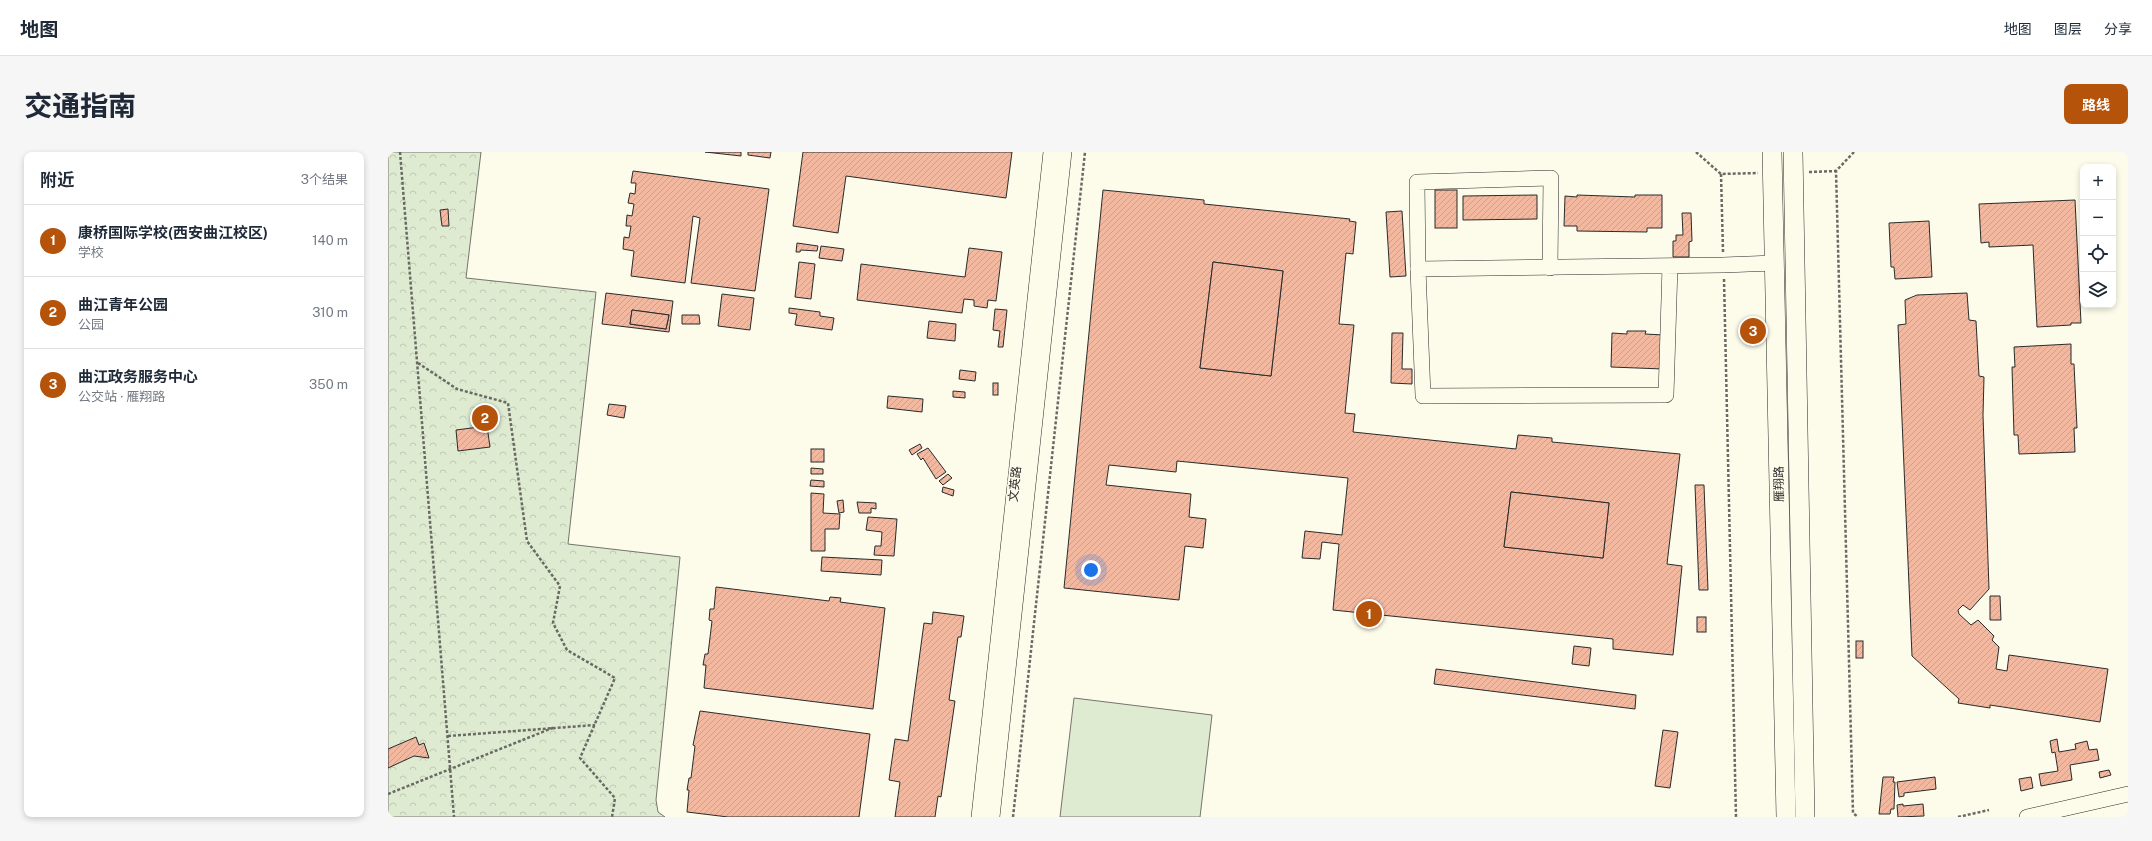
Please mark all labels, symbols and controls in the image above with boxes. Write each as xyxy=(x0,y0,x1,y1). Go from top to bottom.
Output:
text: 地图 xyxy=(20,18,58,40)
text: 地图 xyxy=(2004,21,2032,37)
text: 图层 xyxy=(2054,21,2082,37)
text: 分享 xyxy=(2104,21,2132,37)
button: 路线 xyxy=(2064,84,2128,124)
text: 交通指南 xyxy=(24,89,136,122)
map controls xyxy=(2080,164,2116,308)
button: + xyxy=(2080,164,2116,200)
text: 附近 xyxy=(40,170,74,190)
text: 3个结果 xyxy=(301,172,348,187)
button: − xyxy=(2080,200,2116,236)
text: 康桥国际学校(西安曲江校区) xyxy=(78,224,268,241)
text: 1 xyxy=(50,233,56,248)
text: 140 m xyxy=(312,233,348,248)
button: locate xyxy=(2080,236,2116,272)
text: 学校 xyxy=(78,245,104,260)
button: layers xyxy=(2080,272,2116,308)
text: 曲江青年公园 xyxy=(78,296,168,313)
text: 2 xyxy=(49,305,57,320)
text: 310 m xyxy=(312,305,348,320)
pin: 3 xyxy=(1740,316,1766,346)
text: 公园 xyxy=(78,317,104,332)
text: 曲江政务服务中心 xyxy=(78,368,198,385)
text: 3 xyxy=(49,377,57,392)
text: 350 m xyxy=(309,377,348,392)
text: 公交站 · 雁翔路 xyxy=(78,389,165,404)
pin: 2 xyxy=(472,403,498,433)
street label: 文英路 xyxy=(1006,465,1024,503)
street label: 雁翔路 xyxy=(1772,466,1786,502)
your location xyxy=(1081,560,1101,580)
pin: 1 xyxy=(1356,599,1382,629)

